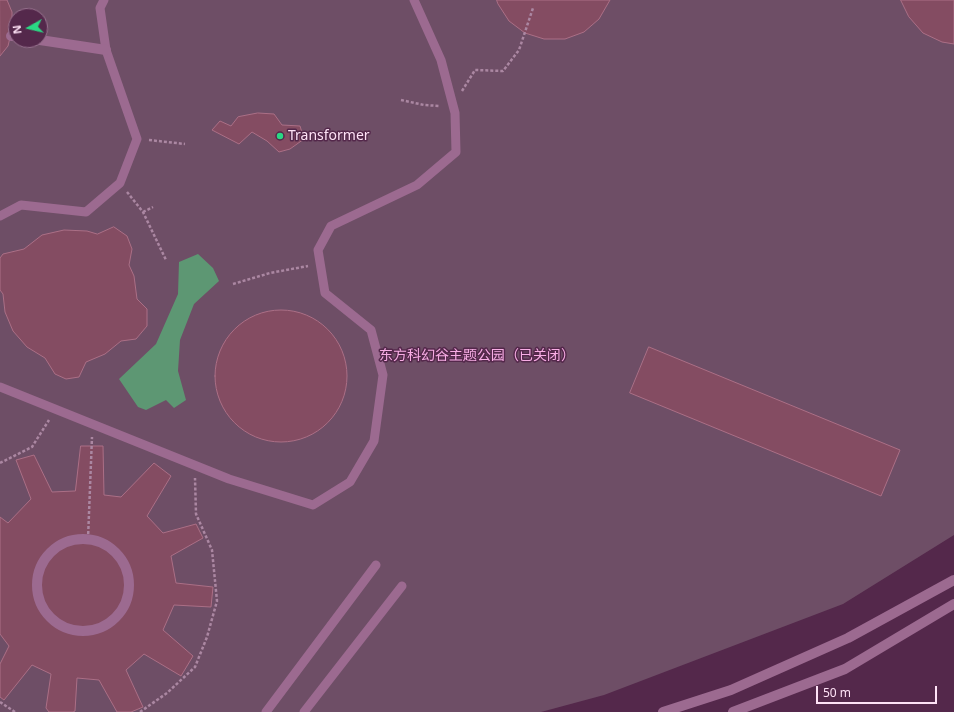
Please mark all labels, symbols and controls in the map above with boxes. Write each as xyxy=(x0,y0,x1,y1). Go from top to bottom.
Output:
north arrow xyxy=(8,8,48,48)
text: N xyxy=(9,24,25,35)
place label: Transformer xyxy=(288,128,370,144)
marker: Transformer xyxy=(275,131,285,141)
park label: 东方科幻谷主题公园（已关闭） xyxy=(379,348,575,364)
scale bar xyxy=(818,678,939,704)
text: 50 m xyxy=(823,684,851,701)

